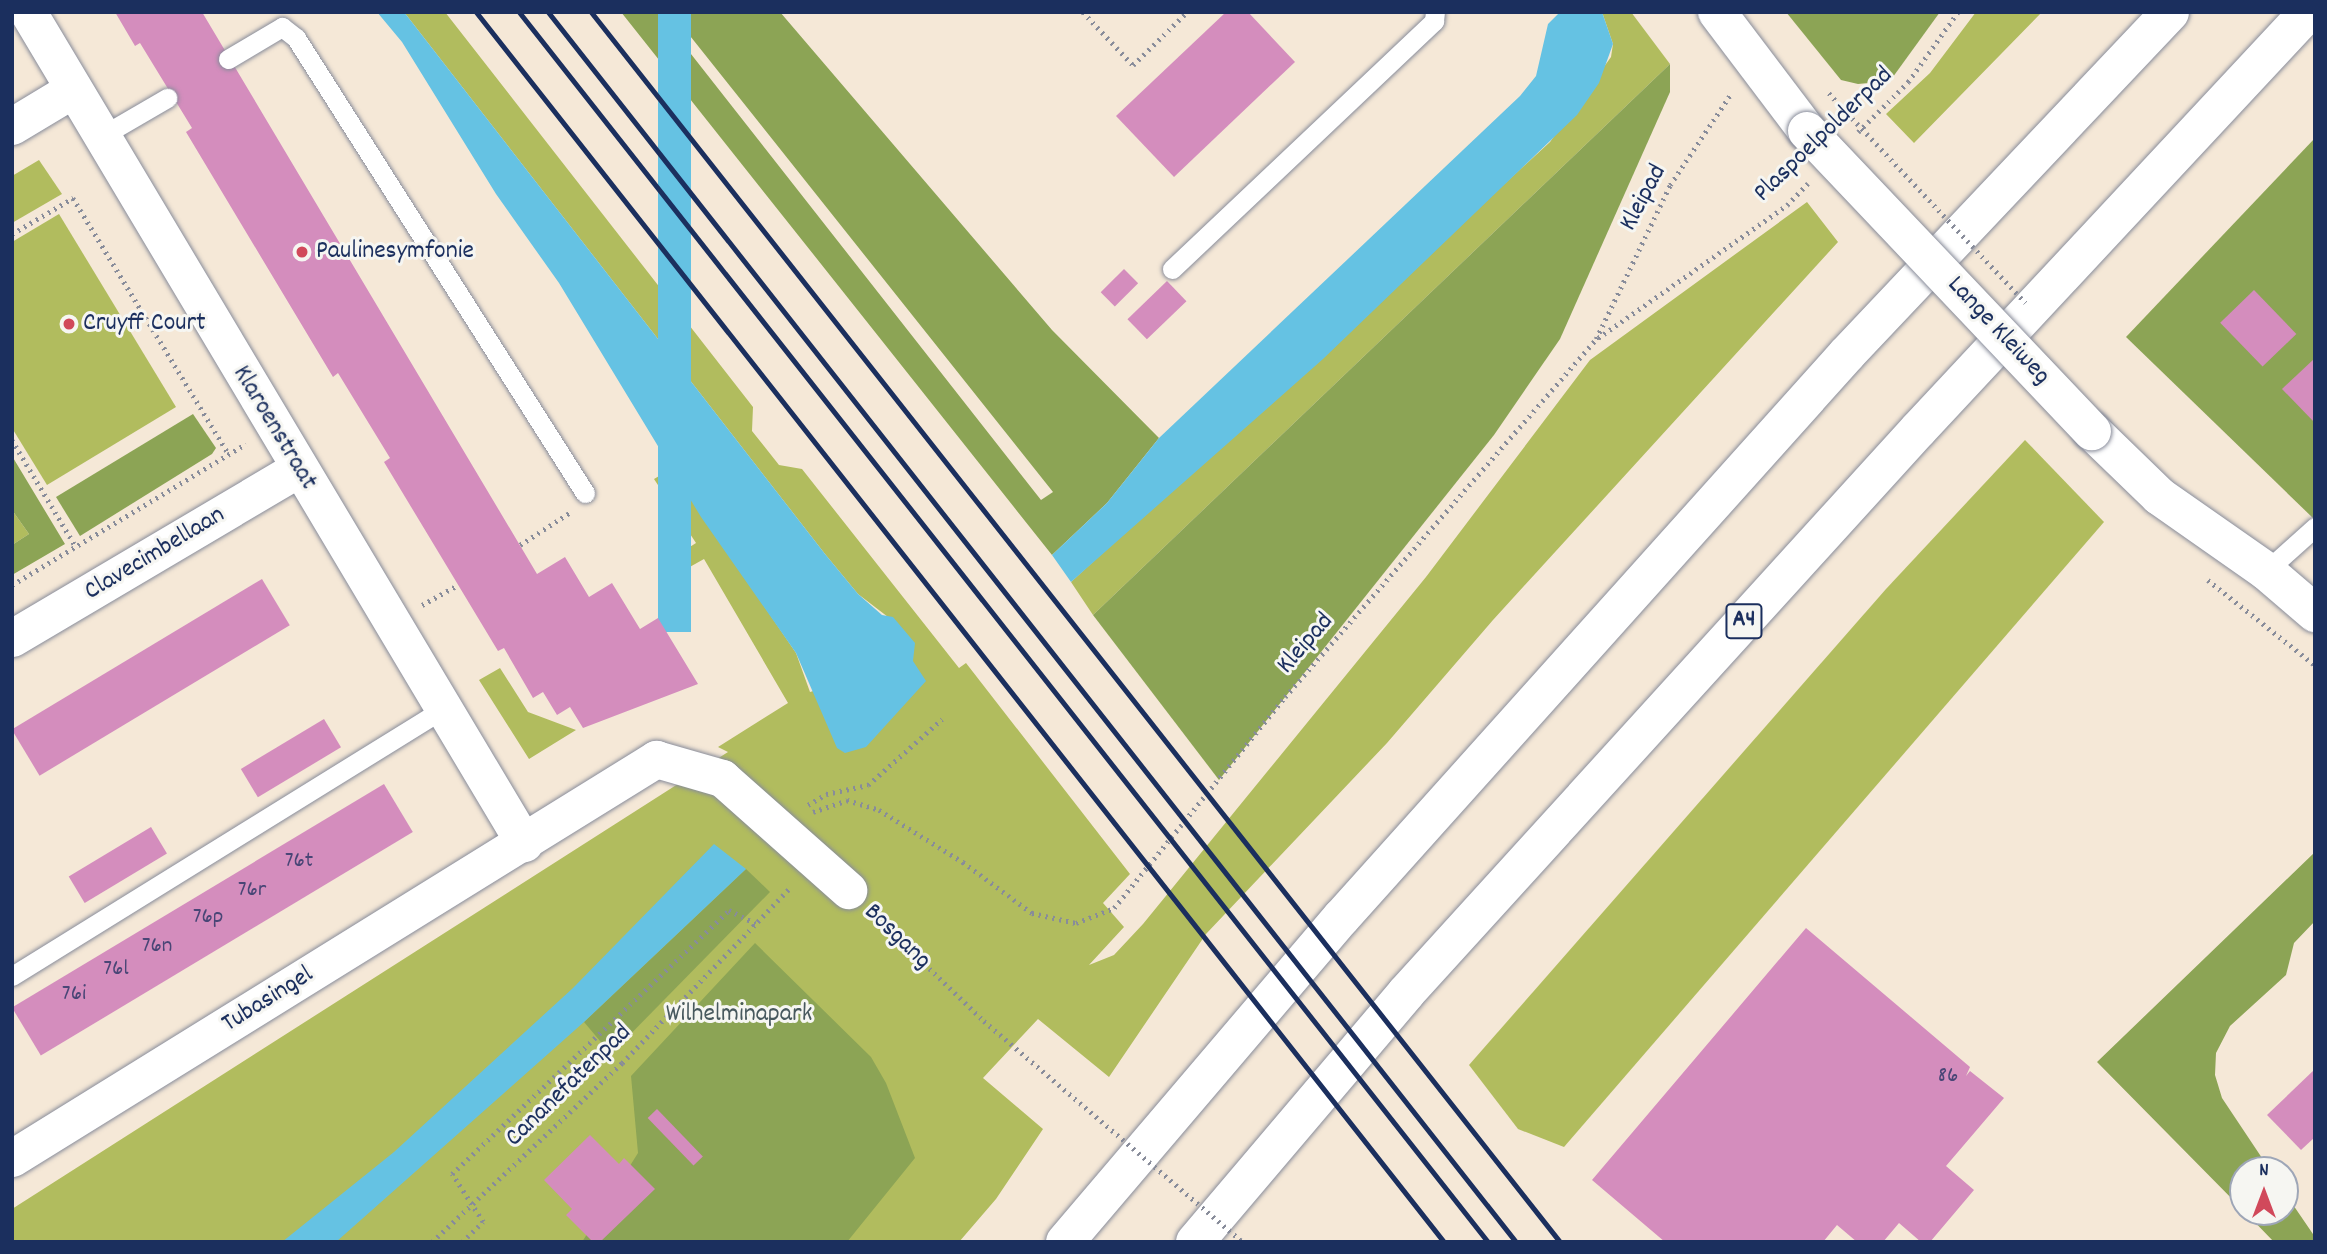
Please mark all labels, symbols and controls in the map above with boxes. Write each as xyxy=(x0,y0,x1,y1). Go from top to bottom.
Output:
street label: Plaspoelpolderpad xyxy=(1748,61,1900,209)
street label: Kleipad xyxy=(1614,159,1674,237)
place label: Paulinesymfonie xyxy=(316,236,474,268)
marker: Paulinesymfonie xyxy=(294,244,310,260)
street label: Lange Kleiweg xyxy=(1940,270,2056,392)
place label: Cruyff Court xyxy=(83,308,206,340)
marker: Cruyff Court xyxy=(61,316,77,332)
street label: Klaroenstraat xyxy=(225,360,323,496)
street label: Clavecimbellaan xyxy=(79,500,231,608)
road number: A4 xyxy=(1725,600,1763,642)
street label: Kleipad xyxy=(1271,607,1341,681)
house number: 76t xyxy=(285,848,313,876)
house number: 76r xyxy=(238,877,266,905)
street label: Bosgang xyxy=(857,897,937,977)
house number: 76p xyxy=(193,904,223,932)
house number: 76n xyxy=(142,933,172,961)
house number: 76l xyxy=(103,956,129,984)
street label: Tubasingel xyxy=(217,960,319,1040)
house number: 76i xyxy=(62,981,86,1009)
park label: Wilhelminapark xyxy=(666,999,812,1031)
street label: Cananefatenpad xyxy=(499,1018,639,1154)
house number: 86 xyxy=(1938,1063,1958,1091)
north arrow xyxy=(2229,1156,2299,1226)
text: N xyxy=(2259,1158,2269,1185)

